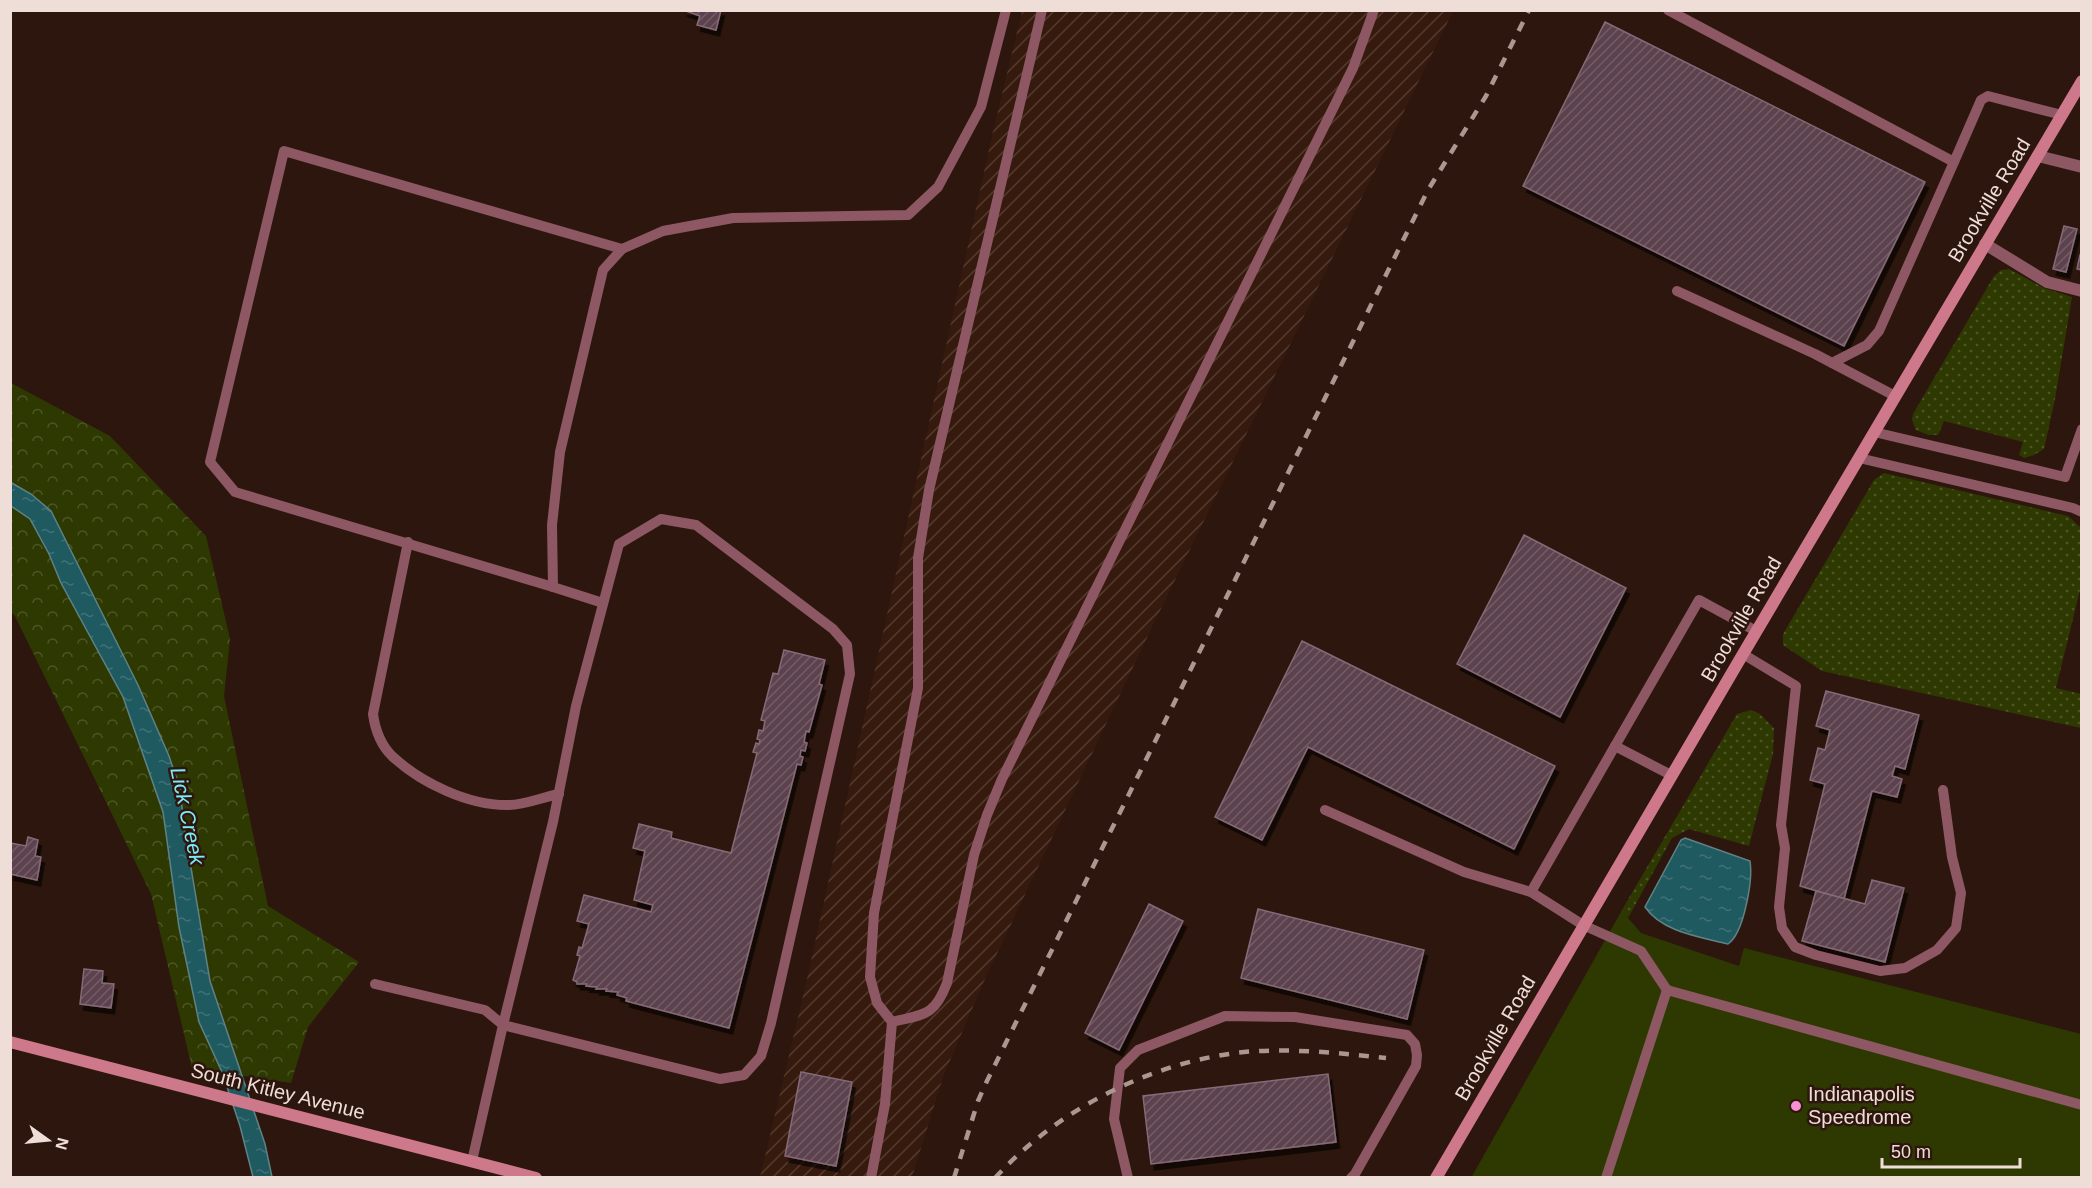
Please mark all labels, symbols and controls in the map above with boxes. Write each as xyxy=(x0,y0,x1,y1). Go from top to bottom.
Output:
street label: Brookville Road xyxy=(1943,134,2035,266)
street label: Brookville Road xyxy=(1696,553,1786,685)
water label: Lick Creek xyxy=(166,765,210,868)
street label: Brookville Road xyxy=(1450,972,1540,1104)
street label: South Kitley Avenue xyxy=(189,1059,367,1123)
place label: Indianapolis Speedrome xyxy=(1808,1083,1915,1128)
marker: Indianapolis Speedrome xyxy=(1789,1099,1803,1113)
north arrow xyxy=(18,1110,78,1170)
scale bar xyxy=(1882,1131,2020,1169)
text: N xyxy=(52,1136,72,1152)
text: 50 m xyxy=(1891,1142,1931,1162)

